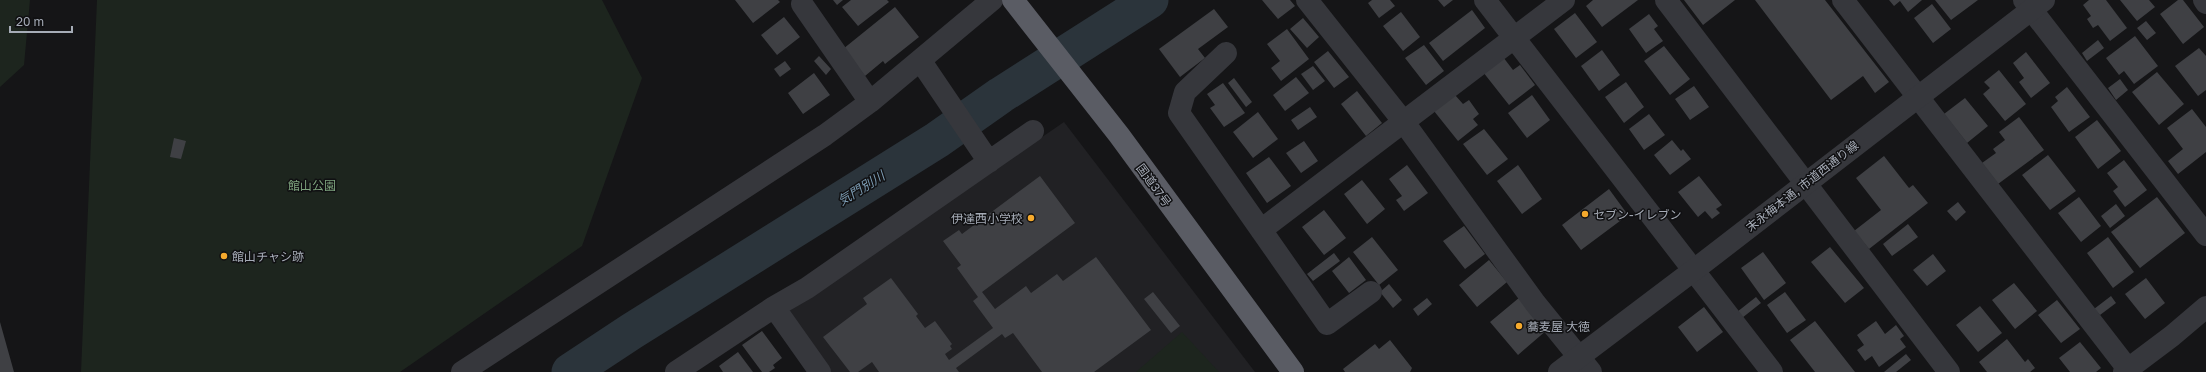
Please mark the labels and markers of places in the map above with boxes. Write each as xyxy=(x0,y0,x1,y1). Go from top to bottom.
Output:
place label: セブン-イレブン xyxy=(1593,207,1682,222)
marker: セブン-イレブン xyxy=(1580,209,1590,219)
place label: 伊達西小学校 xyxy=(951,211,1023,226)
marker: 伊達西小学校 xyxy=(1026,213,1036,223)
place label: 館山チャシ跡 xyxy=(232,249,304,264)
marker: 館山チャシ跡 xyxy=(219,251,229,261)
place label: 蕎麦屋 大徳 xyxy=(1527,319,1590,334)
marker: 蕎麦屋 大徳 xyxy=(1514,321,1524,331)

